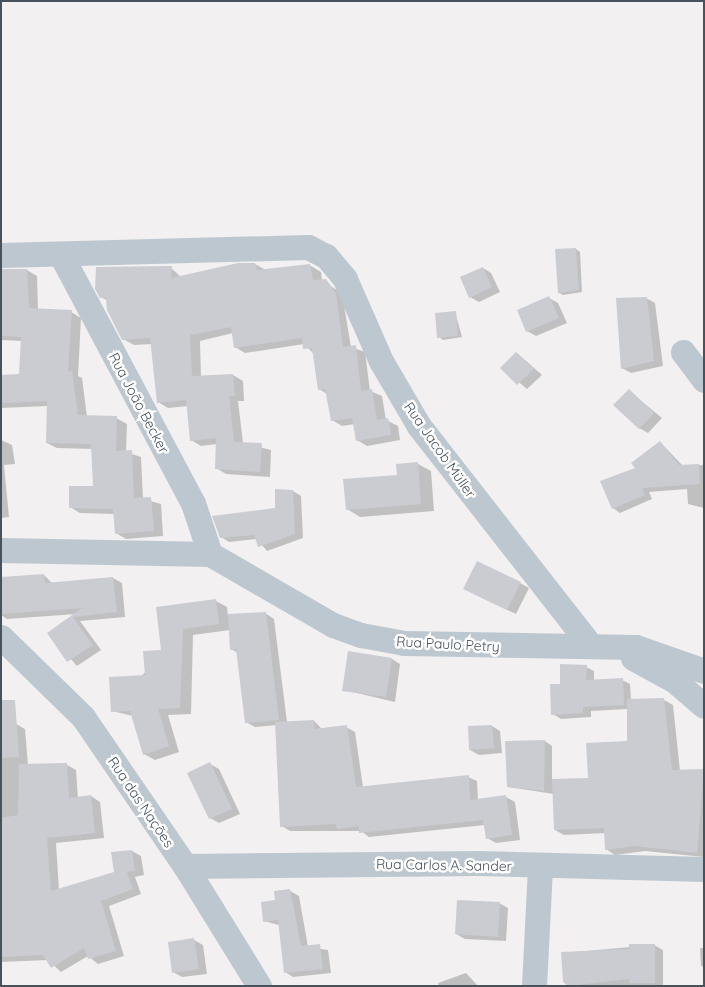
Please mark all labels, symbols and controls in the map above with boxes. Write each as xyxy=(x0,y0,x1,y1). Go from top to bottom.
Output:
street label: Rua João Becker xyxy=(105,350,173,456)
street label: Rua Jacob Müller xyxy=(401,399,479,501)
street label: Rua Paulo Petry xyxy=(396,633,500,655)
street label: Rua das Nações xyxy=(104,753,178,851)
street label: Rua Carlos A. Sander xyxy=(376,855,512,875)

